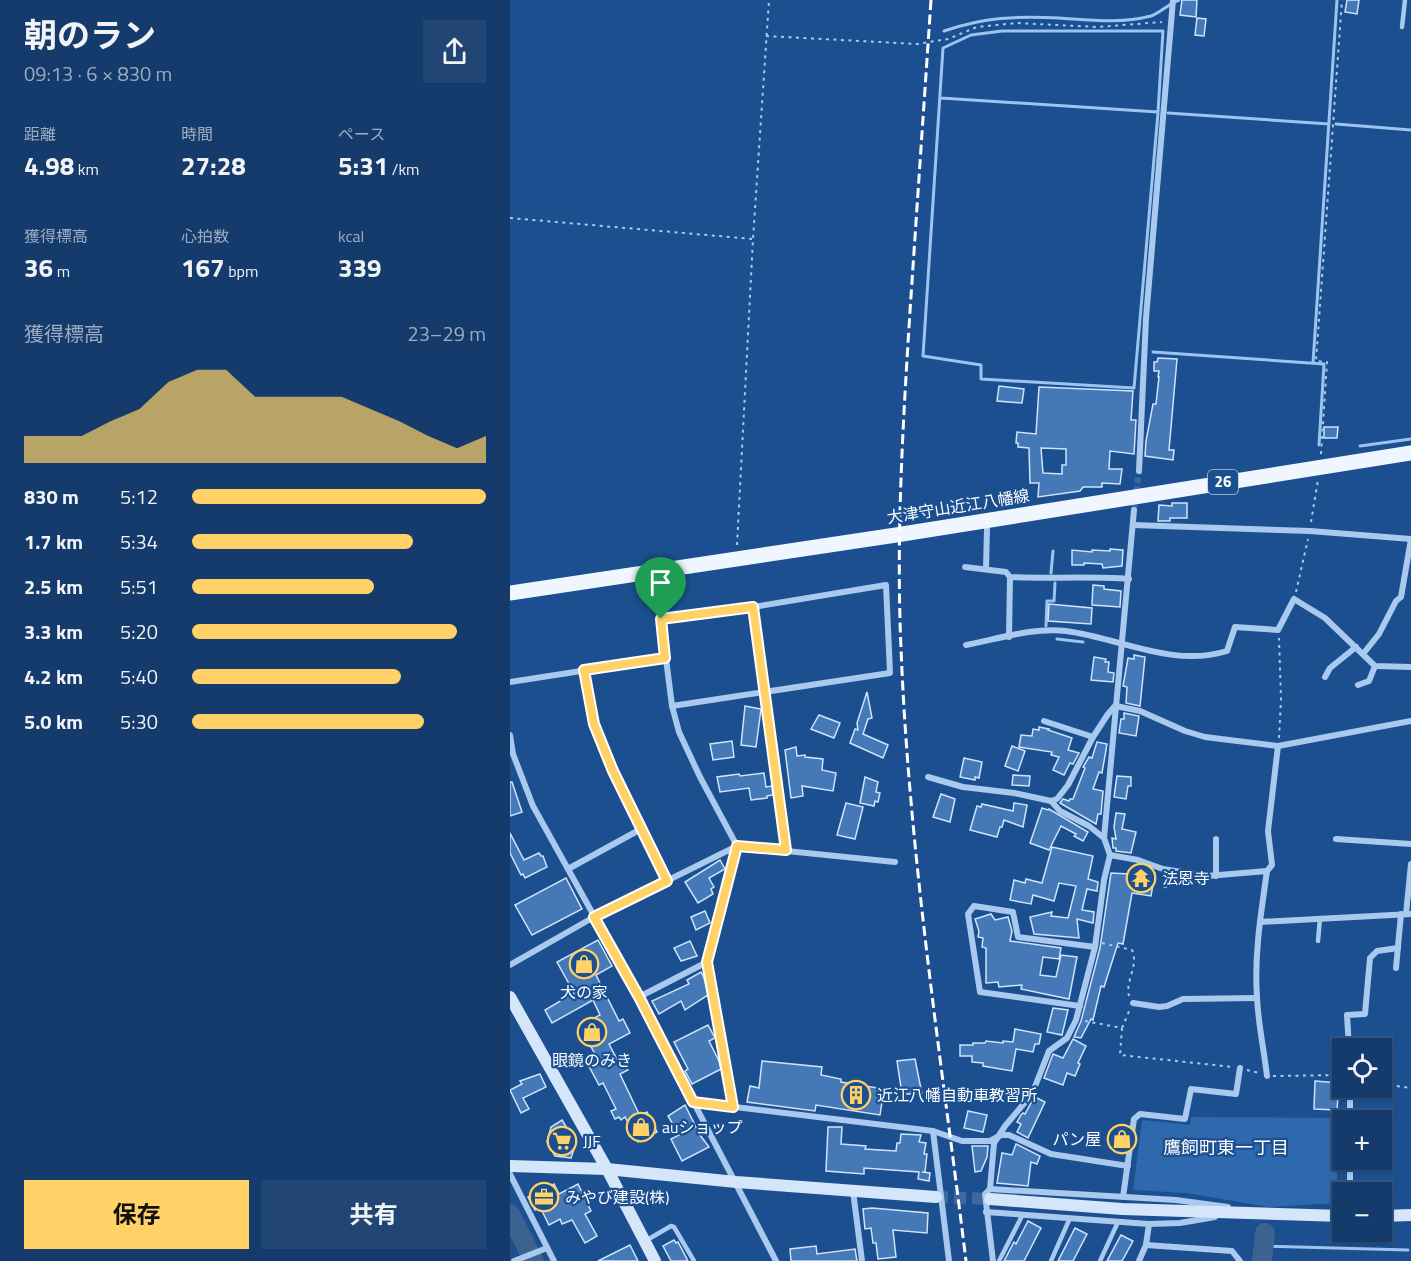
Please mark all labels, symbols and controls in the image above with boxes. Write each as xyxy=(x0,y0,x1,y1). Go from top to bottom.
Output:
text: 朝のラン xyxy=(24,10,156,60)
button: share xyxy=(423,20,486,83)
text: 09:13 · 6 × 830 m xyxy=(24,58,172,89)
text: 距離 xyxy=(24,122,56,146)
text: 時間 xyxy=(181,122,213,146)
text: ペース xyxy=(338,122,385,146)
text: 4.98 xyxy=(24,146,74,185)
text: 27:28 xyxy=(181,146,246,185)
text: 5:31 xyxy=(338,146,388,185)
text: km xyxy=(74,157,99,181)
text: /km xyxy=(388,157,420,181)
text: 獲得標高 xyxy=(24,224,88,248)
text: 心拍数 xyxy=(181,224,229,248)
text: kcal xyxy=(338,224,364,248)
text: 36 xyxy=(24,248,53,287)
text: 167 xyxy=(181,248,225,287)
text: 339 xyxy=(338,248,382,287)
text: m xyxy=(53,259,70,283)
text: bpm xyxy=(225,259,258,283)
text: 獲得標高 xyxy=(24,318,104,349)
text: 23–29 m xyxy=(407,318,486,349)
road number: 26 xyxy=(1208,470,1238,494)
text: 830 m xyxy=(24,481,79,512)
text: 5:12 xyxy=(120,481,158,512)
street label: 大津守山近江八幡線 xyxy=(885,483,1031,529)
text: 1.7 km xyxy=(24,526,83,557)
text: 5:34 xyxy=(120,526,158,557)
pin xyxy=(635,557,686,619)
icon: arrive xyxy=(644,566,677,599)
text: 2.5 km xyxy=(24,571,83,602)
text: 5:51 xyxy=(120,571,158,602)
text: 3.3 km xyxy=(24,616,83,647)
text: 5:20 xyxy=(120,616,158,647)
text: 4.2 km xyxy=(24,661,83,692)
text: 5:40 xyxy=(120,661,158,692)
text: 5.0 km xyxy=(24,706,83,737)
text: 5:30 xyxy=(120,706,158,737)
temple icon: 法恩寺 xyxy=(1125,862,1157,894)
place label: 法恩寺 xyxy=(1162,866,1210,890)
shop icon: 犬の家 xyxy=(568,948,600,980)
place label: 犬の家 xyxy=(560,980,608,1004)
shop icon: 眼鏡のみき xyxy=(576,1016,608,1048)
map controls xyxy=(1332,1038,1392,1242)
button: locate xyxy=(1332,1038,1392,1098)
place label: 眼鏡のみき xyxy=(552,1048,632,1072)
building icon: 近江八幡自動車教習所 xyxy=(840,1079,872,1111)
place label: 近江八幡自動車教習所 xyxy=(877,1083,1037,1107)
button: + xyxy=(1332,1110,1392,1170)
shop icon: auショップ xyxy=(625,1111,657,1143)
place label: auショップ xyxy=(662,1115,743,1139)
shop icon: パン屋 xyxy=(1106,1123,1138,1155)
supermarket icon: JJF xyxy=(546,1125,578,1157)
place label: パン屋 xyxy=(1052,1127,1101,1151)
place label: JJF xyxy=(583,1129,601,1153)
district label: 鷹飼町東一丁目 xyxy=(1163,1134,1289,1161)
button: 保存 xyxy=(24,1180,249,1249)
button: 共有 xyxy=(261,1180,486,1249)
office icon: みやび建設(株) xyxy=(528,1181,560,1213)
button: − xyxy=(1332,1182,1392,1242)
place label: みやび建設(株) xyxy=(565,1185,669,1209)

